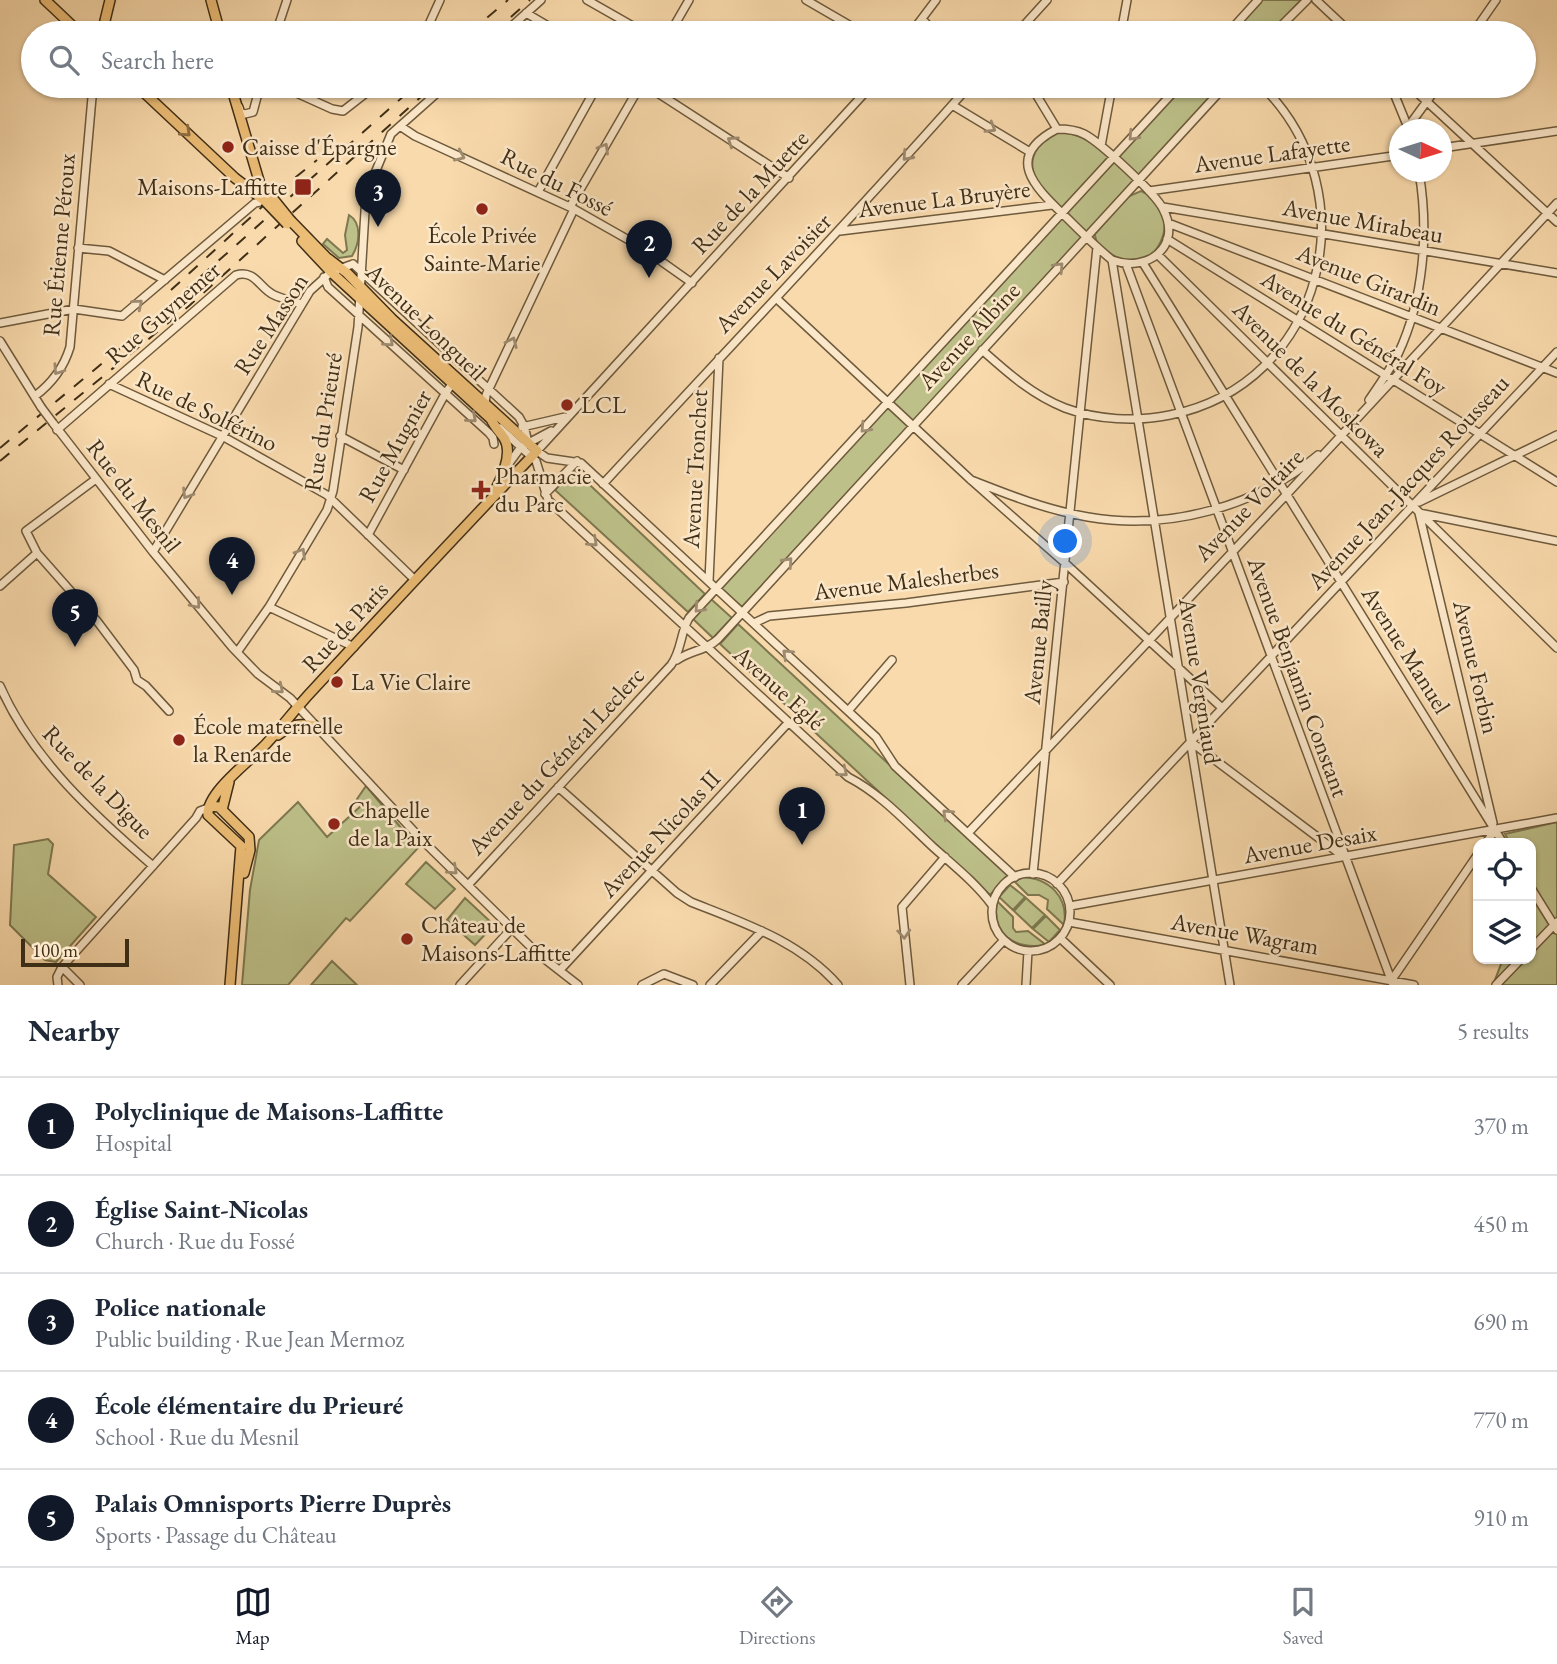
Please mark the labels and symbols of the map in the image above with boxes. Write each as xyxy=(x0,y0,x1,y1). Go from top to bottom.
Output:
north arrow xyxy=(1389,119,1452,182)
one-way arrow xyxy=(984,120,997,133)
street label: Rue de la Muette xyxy=(684,123,815,260)
one-way arrow xyxy=(178,124,191,137)
street label: Avenue Lafayette xyxy=(1191,127,1352,180)
one-way arrow xyxy=(1129,128,1141,141)
place label: Caisse d'Épargne xyxy=(242,131,397,162)
one-way arrow xyxy=(727,136,740,149)
marker: Caisse d'Épargne xyxy=(220,139,236,155)
street label: Rue du Fossé xyxy=(496,140,619,223)
one-way arrow xyxy=(596,143,609,156)
one-way arrow xyxy=(453,148,465,162)
one-way arrow xyxy=(902,148,915,161)
street label: Rue Étienne Péroux xyxy=(35,152,82,338)
pin: 3 xyxy=(355,169,401,227)
place label: Maisons-Laffitte xyxy=(137,171,287,202)
street label: Avenue La Bruyère xyxy=(855,173,1032,225)
marker: Maisons-Laffitte xyxy=(293,177,313,197)
street label: Avenue Mirabeau xyxy=(1279,191,1446,250)
marker: École Privée Sainte-Marie xyxy=(474,201,490,217)
street label: Avenue Lavoisier xyxy=(707,206,838,340)
place label: École Privée Sainte-Marie xyxy=(424,219,540,278)
pin: 2 xyxy=(626,220,672,278)
street label: Avenue Girardin xyxy=(1291,236,1446,323)
street label: Rue Guynemer xyxy=(99,254,227,371)
street label: Avenue Longueil xyxy=(359,255,494,387)
one-way arrow xyxy=(1050,262,1063,275)
street label: Avenue du Général Foy xyxy=(1255,262,1453,403)
street label: Rue Masson xyxy=(226,267,315,380)
street label: Avenue Albine xyxy=(910,275,1026,397)
street label: Avenue de la Moskowa xyxy=(1226,293,1397,464)
one-way arrow xyxy=(129,300,142,312)
one-way arrow xyxy=(381,334,394,346)
one-way arrow xyxy=(504,337,518,349)
street label: Rue du Prieuré xyxy=(296,350,349,494)
one-way arrow xyxy=(54,363,67,376)
street label: Rue de Solférino xyxy=(131,363,283,458)
street label: Avenue Jean-Jacques Rousseau xyxy=(1299,367,1516,596)
street label: Rue Mugnier xyxy=(351,384,438,508)
street label: Avenue Tronchet xyxy=(675,388,714,550)
place label: LCL xyxy=(581,389,626,420)
marker: LCL xyxy=(559,397,575,413)
one-way arrow xyxy=(463,410,476,422)
one-way arrow xyxy=(861,420,873,433)
street label: Rue du Mesnil xyxy=(80,433,189,559)
street label: Avenue Voltaire xyxy=(1186,442,1310,568)
place label: Pharmacie du Parc xyxy=(495,460,591,519)
marker: Pharmacie du Parc xyxy=(473,482,489,498)
one-way arrow xyxy=(183,486,196,499)
your location xyxy=(1048,524,1082,558)
one-way arrow xyxy=(585,534,598,546)
pin: 4 xyxy=(209,537,255,595)
one-way arrow xyxy=(293,548,306,561)
street label: Avenue Benjamin Constant xyxy=(1240,551,1357,802)
street label: Avenue Malesherbes xyxy=(811,554,1000,607)
one-way arrow xyxy=(780,557,792,570)
street label: Rue de Paris xyxy=(295,575,395,679)
street label: Avenue Bailly xyxy=(1015,578,1060,707)
street label: Avenue Manuel xyxy=(1354,579,1458,720)
pin: 5 xyxy=(52,589,98,647)
street label: Avenue Vergniaud xyxy=(1172,594,1229,767)
one-way arrow xyxy=(188,596,200,609)
street label: Avenue Forbin xyxy=(1446,596,1507,737)
one-way arrow xyxy=(695,599,707,612)
street label: Avenue Eglé xyxy=(726,638,832,737)
one-way arrow xyxy=(782,650,795,662)
street label: Avenue du Général Leclerc xyxy=(460,660,651,862)
place label: La Vie Claire xyxy=(351,666,471,697)
marker: La Vie Claire xyxy=(329,674,345,690)
one-way arrow xyxy=(270,681,283,693)
place label: École maternelle la Renarde xyxy=(193,710,343,769)
street label: Rue de la Digue xyxy=(36,718,160,845)
marker: École maternelle la Renarde xyxy=(171,732,187,748)
street label: Avenue Nicolas II xyxy=(592,763,727,905)
one-way arrow xyxy=(834,764,847,776)
pin: 1 xyxy=(779,787,825,845)
place label: Chapelle de la Paix xyxy=(348,794,433,853)
one-way arrow xyxy=(942,810,955,822)
marker: Chapelle de la Paix xyxy=(326,816,342,832)
street label: Avenue Desaix xyxy=(1240,816,1380,871)
one-way arrow xyxy=(445,861,458,874)
street label: Avenue Wagram xyxy=(1168,905,1322,962)
place label: Château de Maisons-Laffitte xyxy=(421,909,571,968)
one-way arrow xyxy=(896,929,911,940)
marker: Château de Maisons-Laffitte xyxy=(399,931,415,947)
scale bar xyxy=(21,936,130,968)

